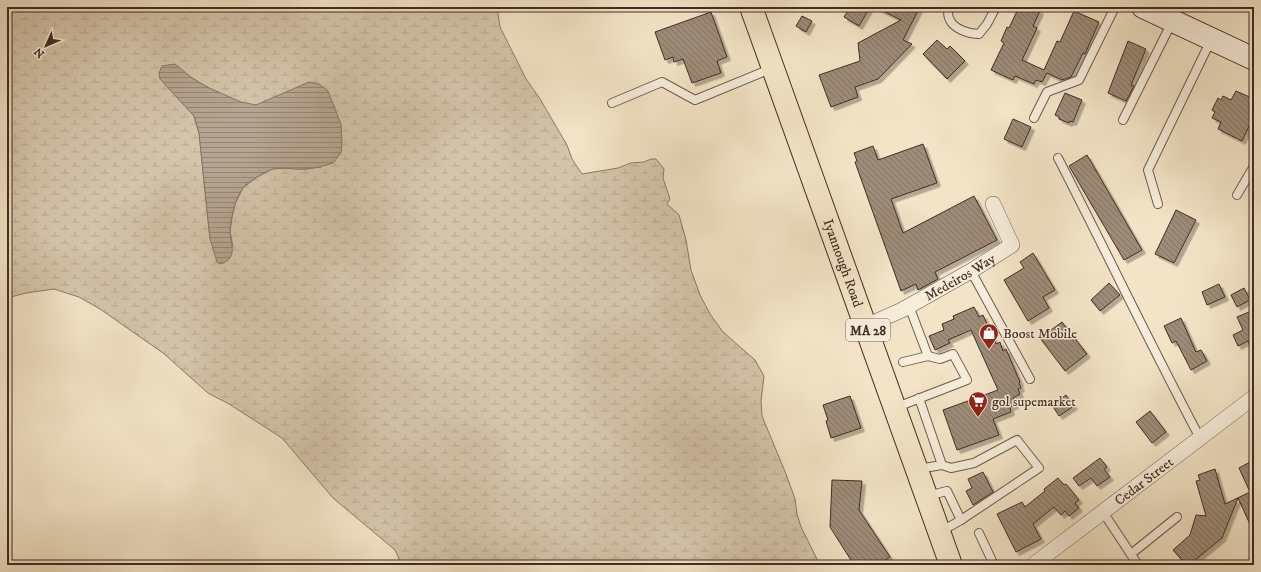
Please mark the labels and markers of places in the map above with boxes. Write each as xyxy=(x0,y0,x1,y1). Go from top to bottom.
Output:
shop icon: Boost Mobile xyxy=(978,322,1000,350)
place label: Boost Mobile xyxy=(1003,325,1077,343)
supermarket icon: gol supemarket xyxy=(967,390,989,418)
place label: gol supemarket xyxy=(992,393,1076,411)

